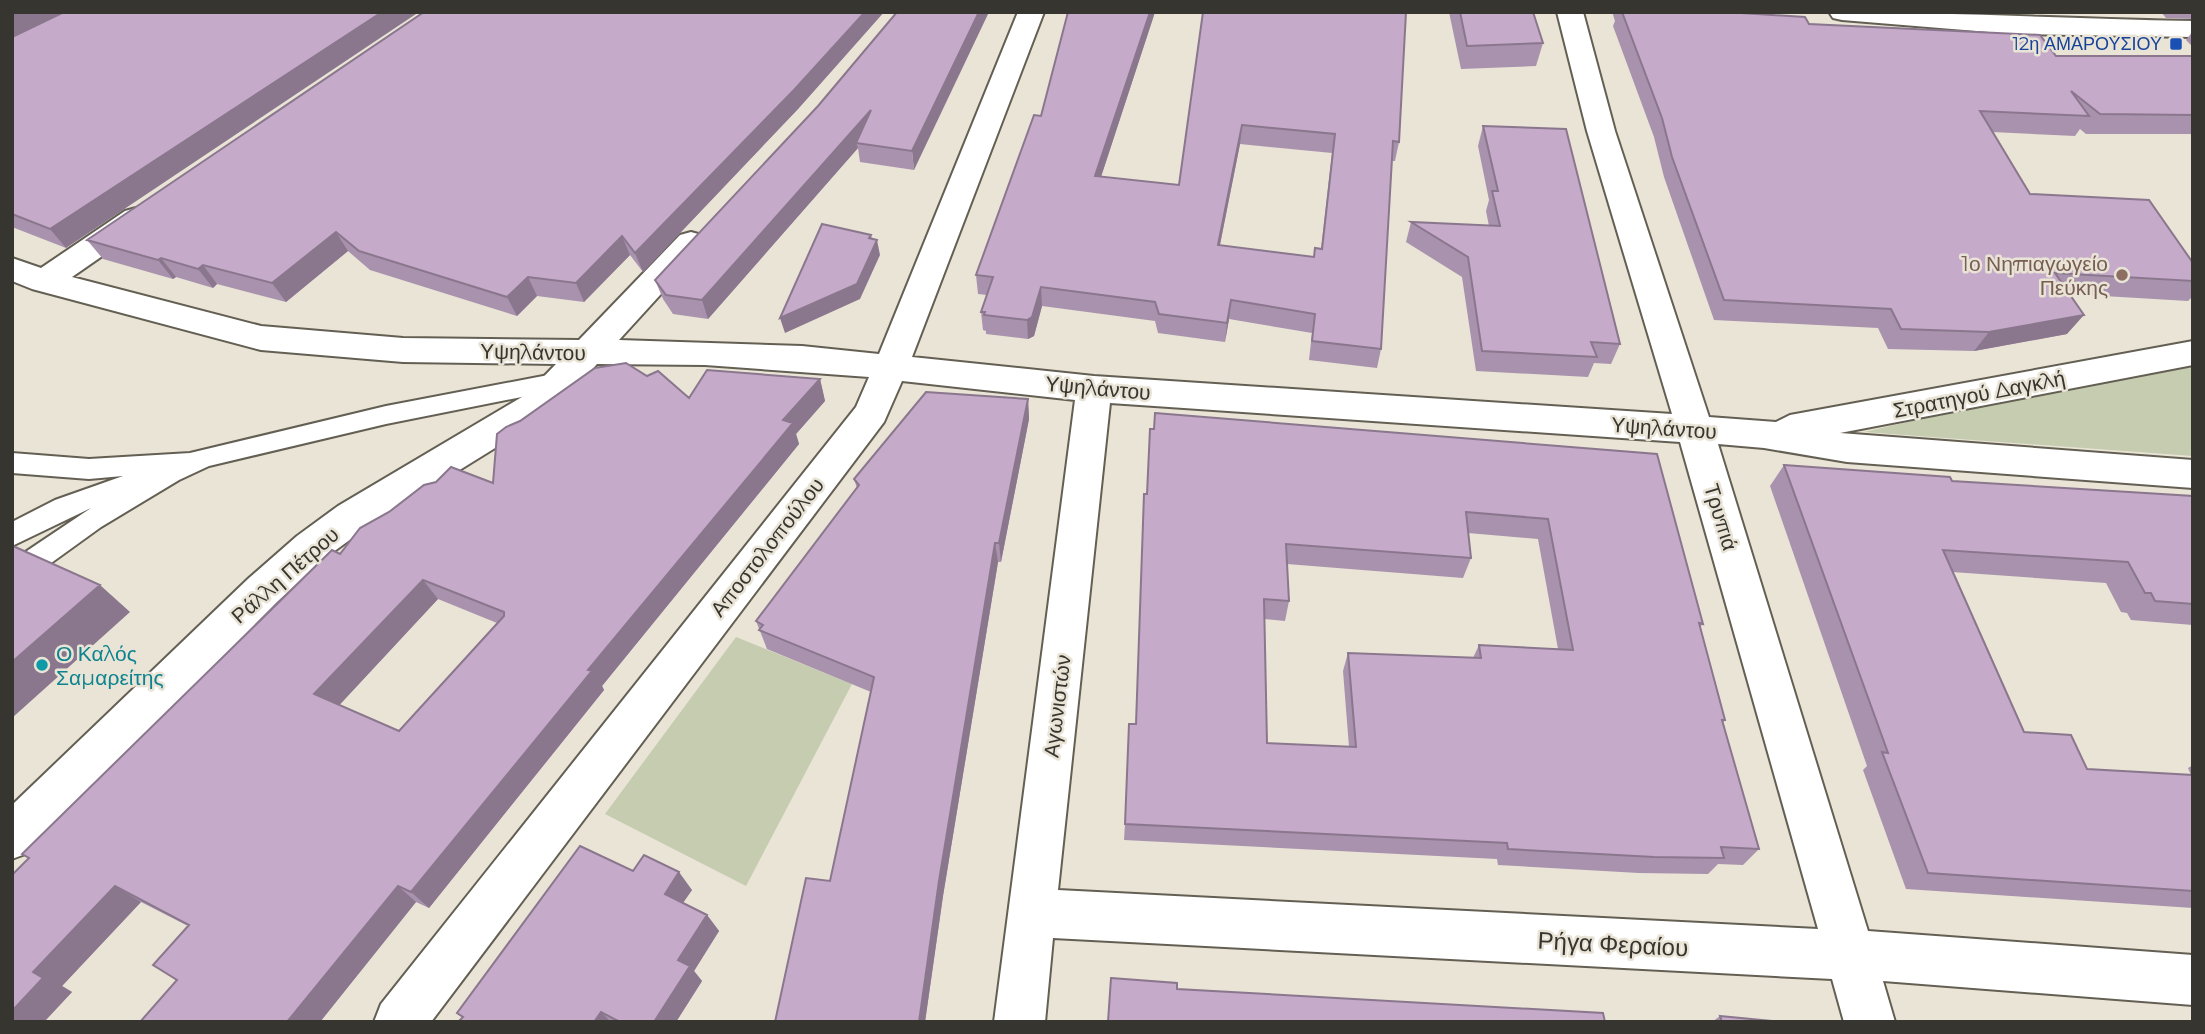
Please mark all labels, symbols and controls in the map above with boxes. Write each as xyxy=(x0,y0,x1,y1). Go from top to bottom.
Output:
place label: 12η ΑΜΑΡΟΥΣΙΟΥ xyxy=(2013,33,2162,55)
marker: 12η ΑΜΑΡΟΥΣΙΟΥ xyxy=(2168,36,2184,52)
place label: 1ο Νηπιαγωγείο Πεύκης xyxy=(1961,251,2108,300)
marker: 1ο Νηπιαγωγείο Πεύκης xyxy=(2114,267,2130,283)
street label: Υψηλάντου xyxy=(480,339,586,365)
street label: Στρατηγού Δαγκλή xyxy=(1891,365,2067,423)
street label: Υψηλάντου xyxy=(1044,371,1152,405)
street label: Υψηλάντου xyxy=(1610,412,1718,444)
street label: Αποστολοπούλου xyxy=(705,473,829,621)
street label: Τρυπιά xyxy=(1699,481,1743,553)
street label: Ράλλη Πέτρου xyxy=(226,522,344,628)
place label: Ο Καλός Σαμαρείτης xyxy=(56,641,164,690)
street label: Αγωνιστών xyxy=(1038,653,1076,759)
marker: Ο Καλός Σαμαρείτης xyxy=(34,657,50,673)
street label: Ρήγα Φεραίου xyxy=(1537,926,1689,962)

